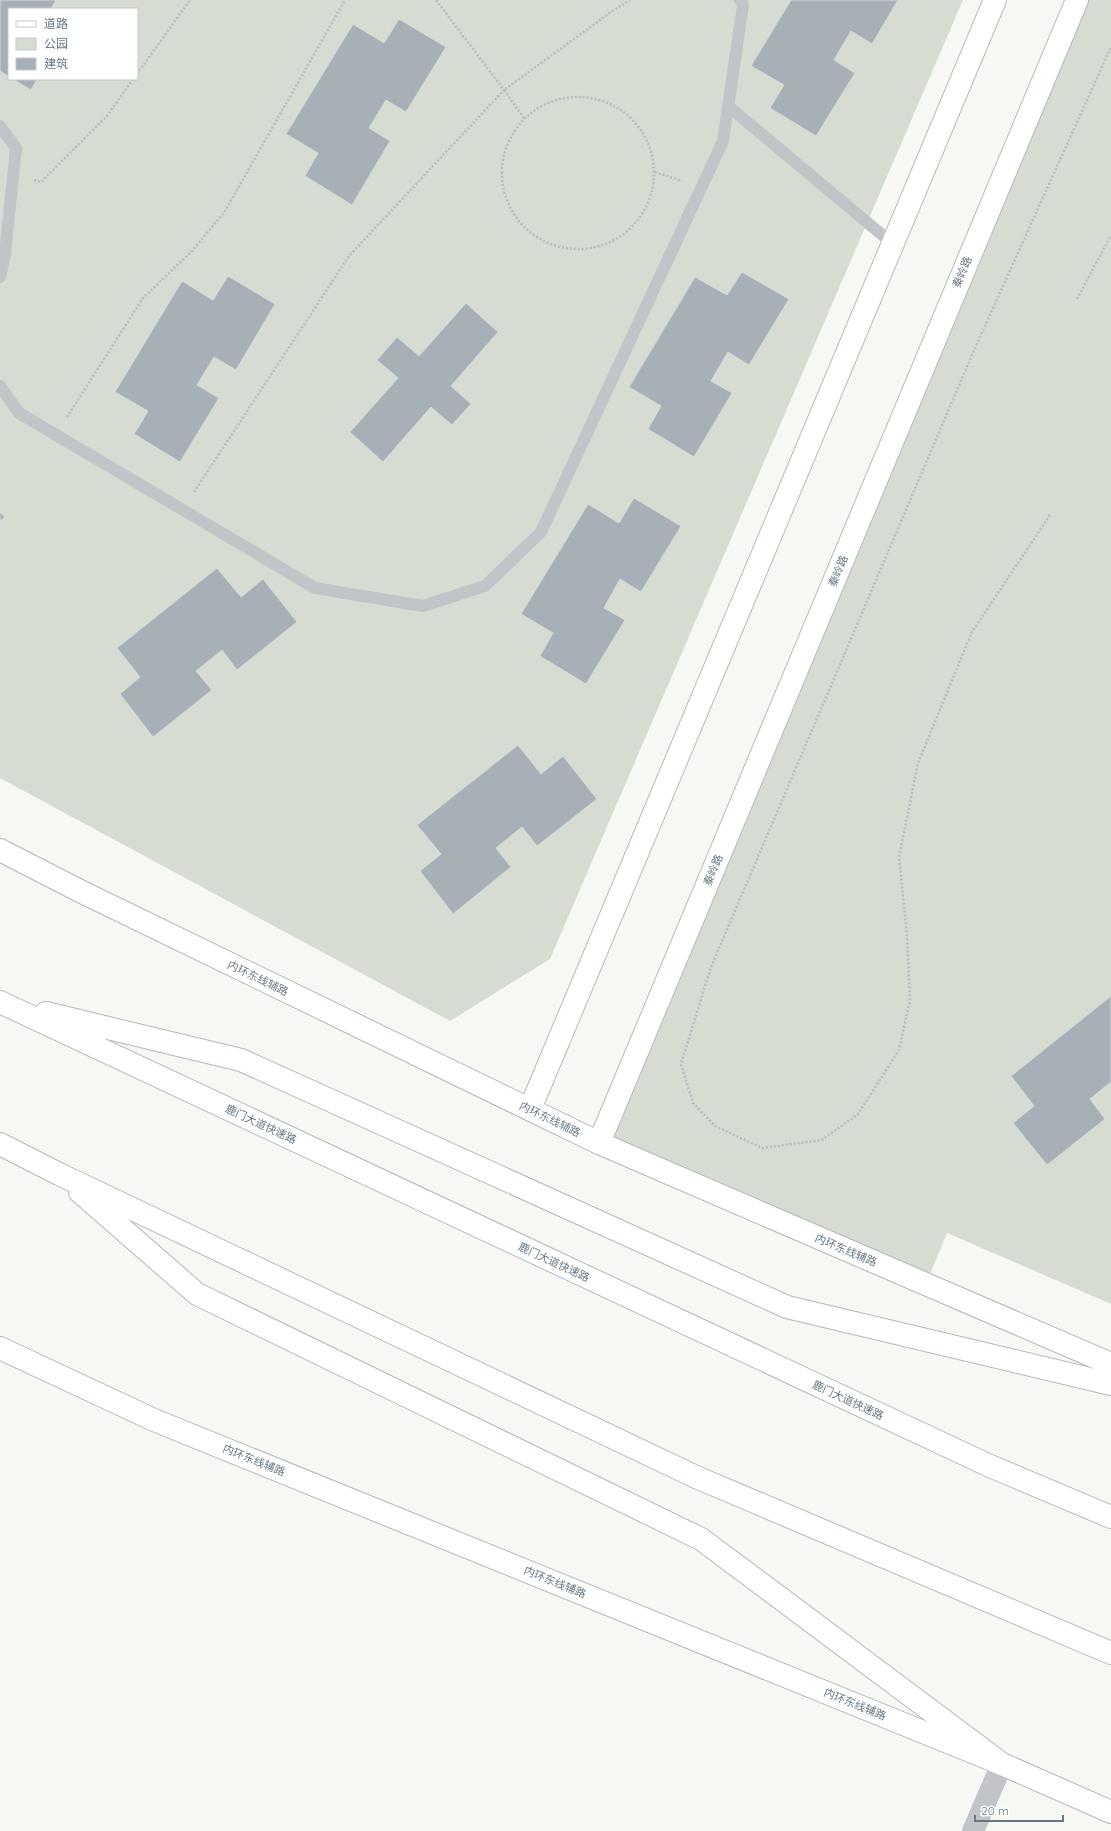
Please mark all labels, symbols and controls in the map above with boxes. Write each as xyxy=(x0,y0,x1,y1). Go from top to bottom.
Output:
legend xyxy=(8,8,138,80)
text: 道路 xyxy=(44,16,68,31)
text: 公园 xyxy=(44,36,68,51)
text: 建筑 xyxy=(44,56,68,71)
street label: 秦岭路 xyxy=(949,254,975,290)
street label: 秦岭路 xyxy=(825,553,851,589)
street label: 秦岭路 xyxy=(700,852,726,888)
street label: 内环东线辅路 xyxy=(225,957,291,999)
street label: 内环东线辅路 xyxy=(517,1098,583,1140)
street label: 鹿门大道快速路 xyxy=(223,1101,299,1147)
street label: 内环东线辅路 xyxy=(813,1231,879,1269)
street label: 鹿门大道快速路 xyxy=(516,1239,592,1285)
street label: 鹿门大道快速路 xyxy=(810,1377,886,1423)
street label: 内环东线辅路 xyxy=(221,1441,287,1479)
street label: 内环东线辅路 xyxy=(522,1563,588,1601)
street label: 内环东线辅路 xyxy=(822,1685,888,1723)
scale bar xyxy=(975,1797,1063,1823)
text: 20 m xyxy=(981,1803,1009,1818)

